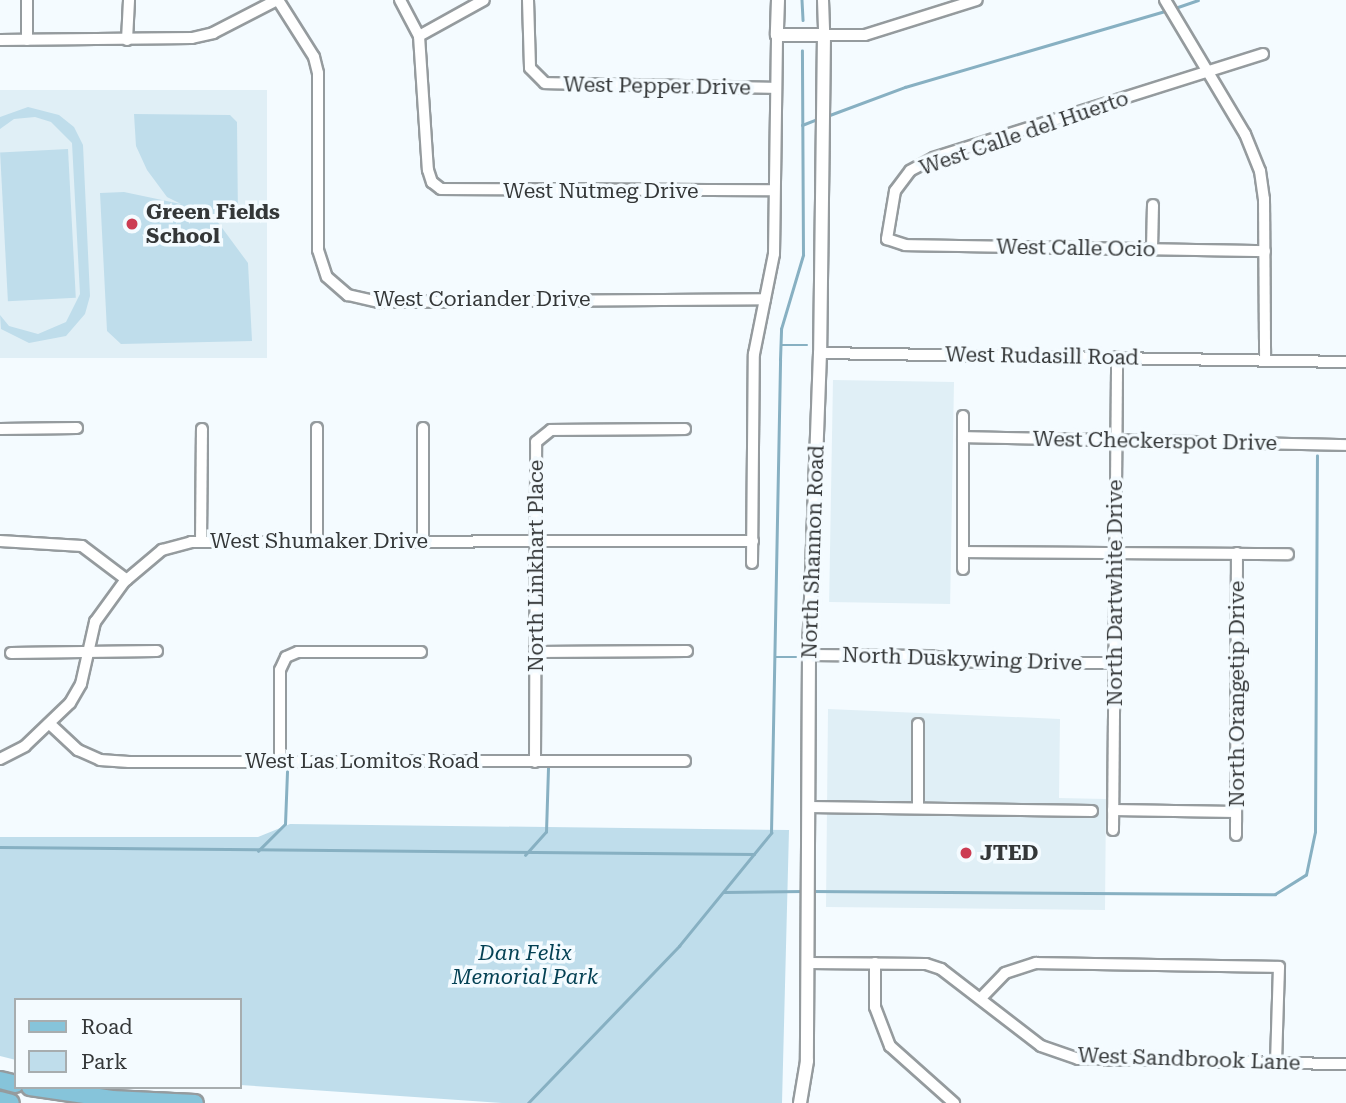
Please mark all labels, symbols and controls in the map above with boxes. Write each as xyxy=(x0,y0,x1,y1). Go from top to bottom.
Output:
street label: West Pepper Drive xyxy=(563,72,751,100)
street label: West Calle del Huerto xyxy=(916,85,1132,181)
street label: West Nutmeg Drive xyxy=(503,178,699,204)
place label: Green Fields School xyxy=(146,199,280,249)
marker: Green Fields School xyxy=(124,216,140,232)
street label: West Calle Ocio xyxy=(996,234,1156,262)
street label: West Coriander Drive xyxy=(373,286,591,312)
street label: West Rudasill Road xyxy=(945,342,1139,370)
street label: West Checkerspot Drive xyxy=(1033,426,1277,456)
street label: North Shannon Road xyxy=(797,445,829,659)
street label: North Linkhart Place xyxy=(523,460,549,672)
street label: North Dartwhite Drive xyxy=(1102,480,1128,706)
street label: West Shumaker Drive xyxy=(210,528,428,554)
street label: North Orangetip Drive xyxy=(1224,581,1250,807)
street label: North Duskywing Drive xyxy=(842,642,1082,676)
street label: West Las Lomitos Road xyxy=(245,748,479,774)
place label: JTED xyxy=(980,840,1038,866)
marker: JTED xyxy=(958,845,974,861)
park label: Dan Felix Memorial Park xyxy=(452,940,598,990)
legend xyxy=(14,998,242,1089)
text: Road xyxy=(81,1015,133,1039)
street label: West Sandbrook Lane xyxy=(1077,1043,1301,1075)
text: Park xyxy=(81,1050,127,1074)

